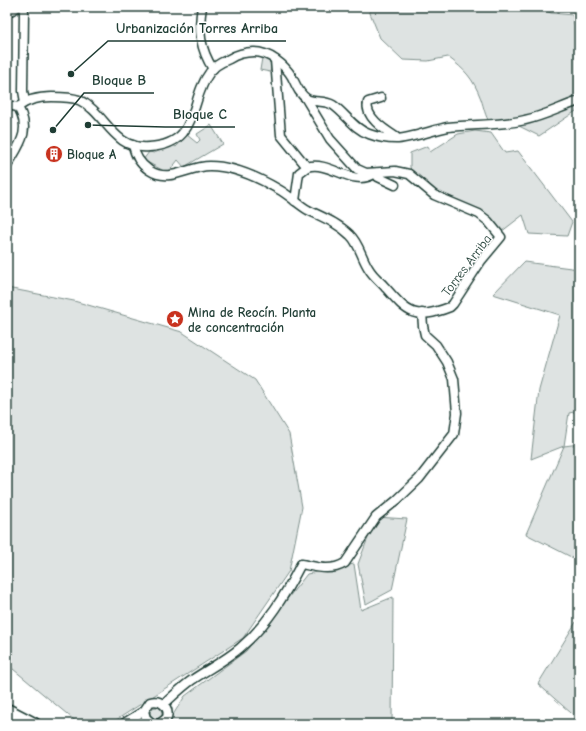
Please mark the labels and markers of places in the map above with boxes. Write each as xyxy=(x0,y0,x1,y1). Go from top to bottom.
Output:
callout: Urbanización Torres Arriba xyxy=(108,15,286,41)
callout: Bloque B xyxy=(84,67,154,93)
callout: Bloque C xyxy=(165,101,235,127)
building icon: Bloque A xyxy=(44,144,64,164)
place label: Bloque A xyxy=(67,147,117,162)
place label: Mina de Reocín. Planta de concentración xyxy=(188,305,316,335)
place icon: Mina de Reocín. Planta de concentración xyxy=(165,309,185,329)

